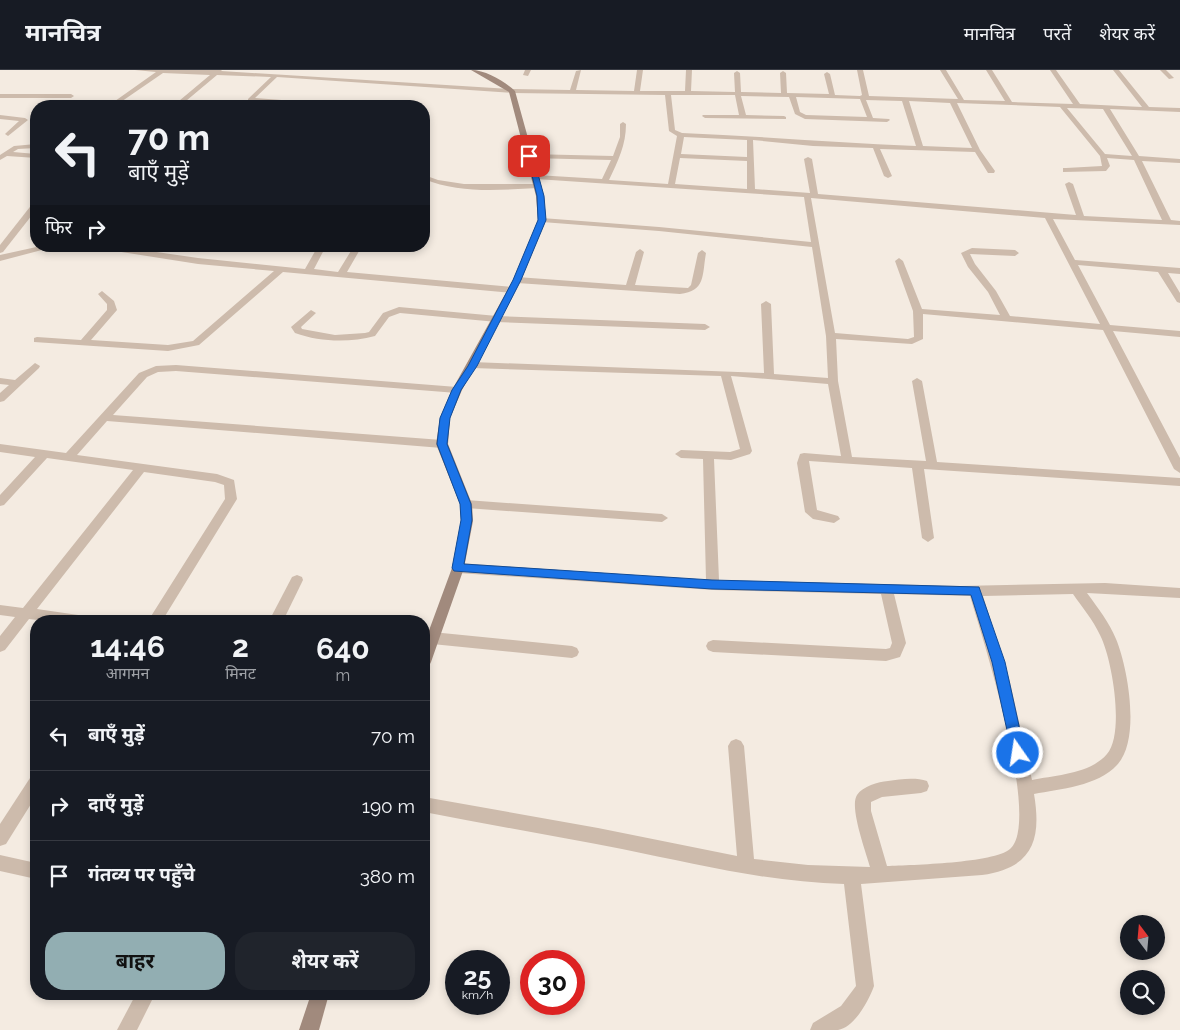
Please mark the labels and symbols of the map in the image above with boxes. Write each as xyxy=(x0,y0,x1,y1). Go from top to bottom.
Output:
pin xyxy=(508,135,550,177)
position arrow xyxy=(991,726,1043,778)
north arrow xyxy=(1120,915,1165,960)
speed limit sign: 30 xyxy=(520,950,585,1015)

